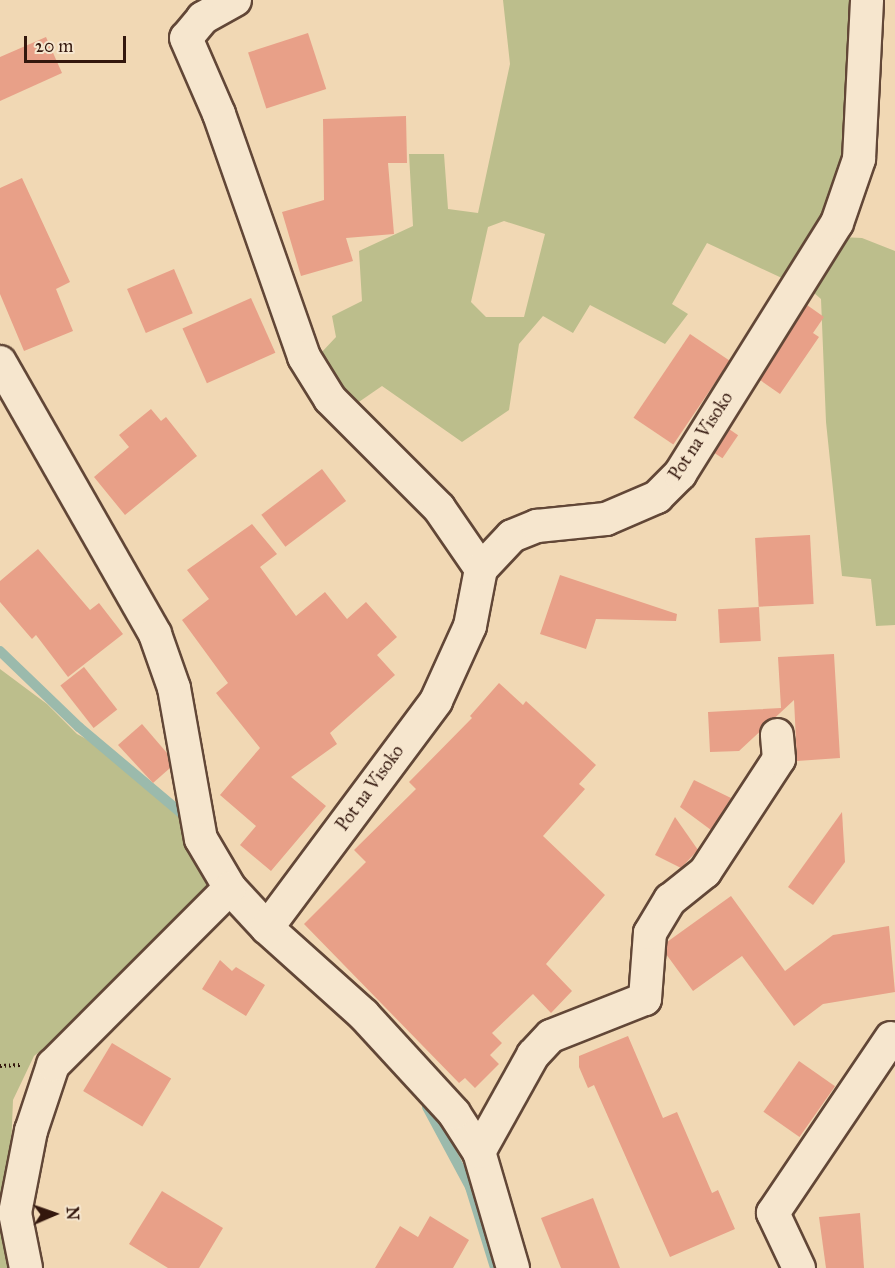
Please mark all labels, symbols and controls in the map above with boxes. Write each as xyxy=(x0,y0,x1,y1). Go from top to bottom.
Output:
scale bar xyxy=(27,24,129,62)
text: 20 m xyxy=(35,35,73,57)
street label: Pot na Visoko xyxy=(664,388,738,484)
street label: Pot na Visoko xyxy=(332,741,408,835)
north arrow xyxy=(24,1184,84,1244)
text: N xyxy=(63,1206,82,1220)

